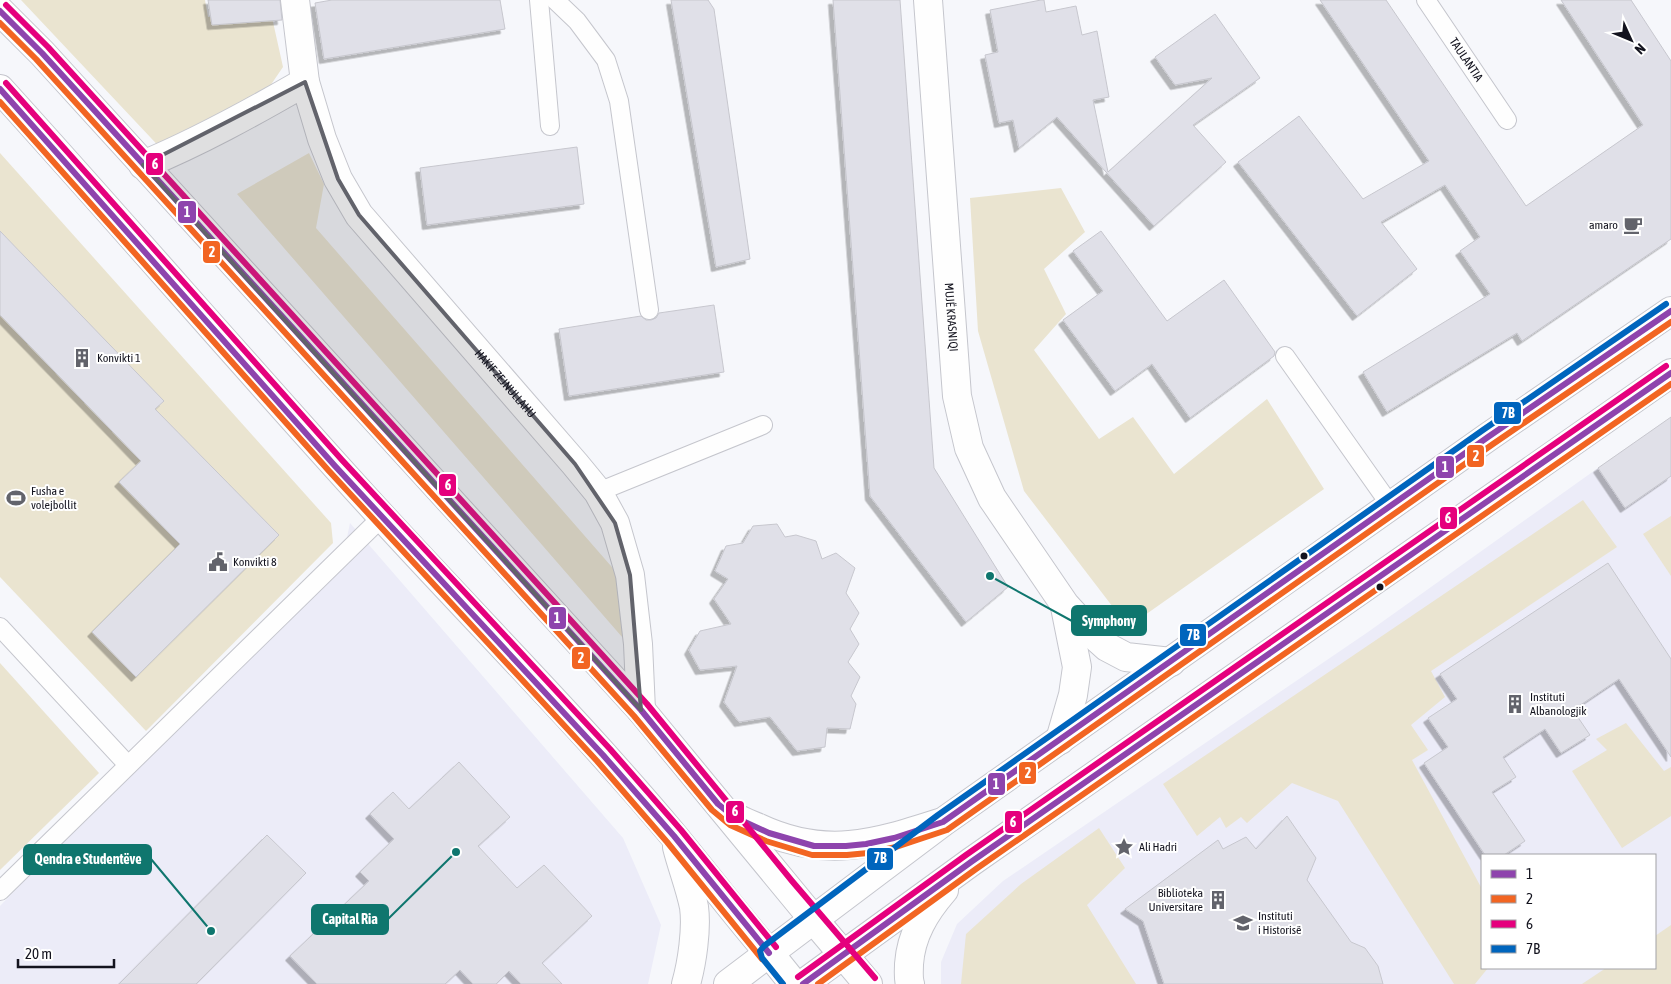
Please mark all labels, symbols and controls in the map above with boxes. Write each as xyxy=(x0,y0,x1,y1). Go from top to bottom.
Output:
north arrow xyxy=(1606,15,1656,65)
street label: TAULANTIA xyxy=(1447,35,1486,84)
text: N xyxy=(1632,41,1649,58)
line badge: 6 xyxy=(145,152,164,176)
text: 6 xyxy=(152,156,159,172)
line badge: 1 xyxy=(177,200,197,224)
text: 1 xyxy=(184,204,191,220)
cafe icon: amaro xyxy=(1622,214,1644,236)
place label: amaro xyxy=(1589,218,1618,232)
line badge: 2 xyxy=(202,240,221,264)
text: 2 xyxy=(209,244,216,260)
street label: MUJË KRASNIQI xyxy=(942,282,961,352)
street label: HAKIF ZEJNULLAHU xyxy=(472,346,539,421)
building icon: Konvikti 1 xyxy=(71,347,93,369)
place label: Konvikti 1 xyxy=(97,351,141,365)
line badge: 7B xyxy=(1493,401,1522,425)
text: 7B xyxy=(1501,405,1515,421)
line badge: 2 xyxy=(1466,444,1485,468)
text: 2 xyxy=(1473,448,1480,464)
line badge: 1 xyxy=(1435,455,1455,479)
text: 1 xyxy=(1442,459,1449,475)
line badge: 6 xyxy=(438,473,457,497)
text: 6 xyxy=(445,477,452,493)
place label: Fusha e volejbollit xyxy=(31,484,77,512)
sports icon: Fusha e volejbollit xyxy=(5,487,27,509)
line badge: 6 xyxy=(1439,506,1458,530)
text: 6 xyxy=(1445,510,1452,526)
public building icon: Konvikti 8 xyxy=(207,551,229,573)
unlabelled marker xyxy=(1299,551,1309,561)
place label: Konvikti 8 xyxy=(233,555,277,569)
unlabelled marker xyxy=(1375,582,1385,592)
line badge: 1 xyxy=(548,606,567,630)
callout: Symphony xyxy=(1072,606,1146,635)
text: 1 xyxy=(554,610,561,626)
text: Symphony xyxy=(1082,613,1136,629)
line badge: 7B xyxy=(1179,623,1207,647)
text: 7B xyxy=(1186,627,1200,643)
line badge: 2 xyxy=(571,646,591,670)
text: 2 xyxy=(578,650,585,666)
place label: Instituti Albanologjik xyxy=(1530,690,1587,718)
building icon: Instituti Albanologjik xyxy=(1504,693,1526,715)
line badge: 2 xyxy=(1018,761,1037,785)
text: 2 xyxy=(1025,765,1032,781)
line badge: 1 xyxy=(987,772,1006,796)
text: 1 xyxy=(993,776,1000,792)
line badge: 6 xyxy=(725,800,745,824)
text: 6 xyxy=(732,803,739,819)
line badge: 6 xyxy=(1004,810,1023,834)
text: 6 xyxy=(1010,814,1017,830)
place icon: Ali Hadri xyxy=(1113,836,1135,858)
place label: Ali Hadri xyxy=(1139,840,1177,854)
callout: Qendra e Studentëve xyxy=(24,845,151,874)
line badge: 7B xyxy=(866,847,894,871)
text: 7B xyxy=(873,850,887,866)
text: Qendra e Studentëve xyxy=(34,851,142,867)
legend xyxy=(1481,854,1656,969)
text: 1 xyxy=(1526,865,1533,882)
place label: Biblioteka Universitare xyxy=(1149,886,1203,914)
building icon: Biblioteka Universitare xyxy=(1207,889,1229,911)
text: 2 xyxy=(1526,890,1533,907)
callout: Capital Ria xyxy=(312,905,388,934)
place label: Instituti i Historisë xyxy=(1258,909,1301,937)
text: Capital Ria xyxy=(322,911,378,927)
school or university icon: Instituti i Historisë xyxy=(1232,912,1254,934)
text: 6 xyxy=(1526,915,1533,932)
scale bar xyxy=(18,936,114,968)
text: 7B xyxy=(1526,940,1540,957)
text: 20 m xyxy=(25,945,52,962)

